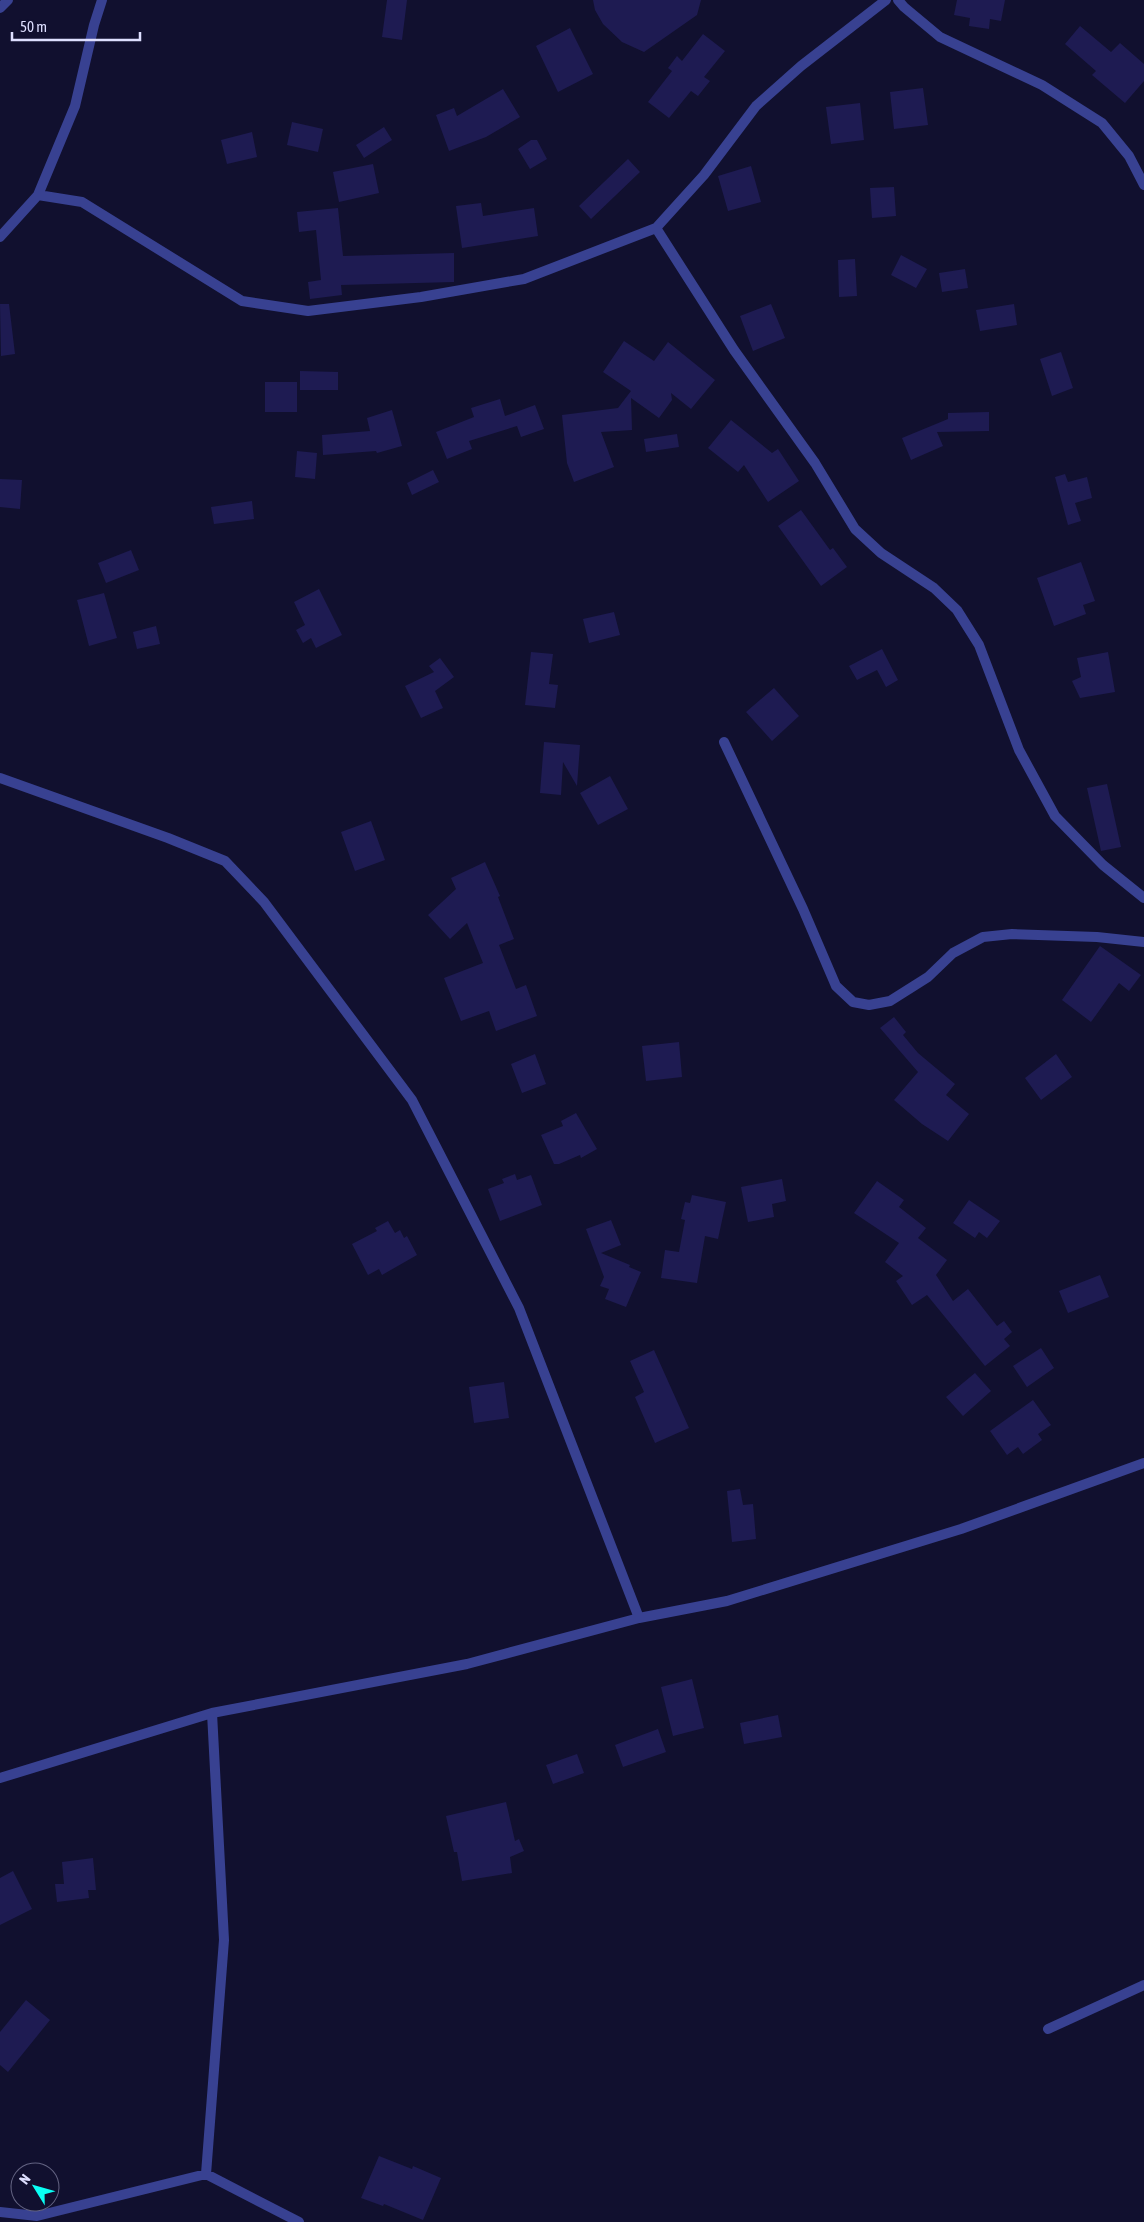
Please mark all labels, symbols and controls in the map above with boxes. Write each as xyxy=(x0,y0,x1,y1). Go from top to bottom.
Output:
scale bar xyxy=(12,10,140,42)
text: 50 m xyxy=(20,18,47,35)
north arrow xyxy=(10,2162,60,2212)
text: N xyxy=(16,2171,33,2187)

